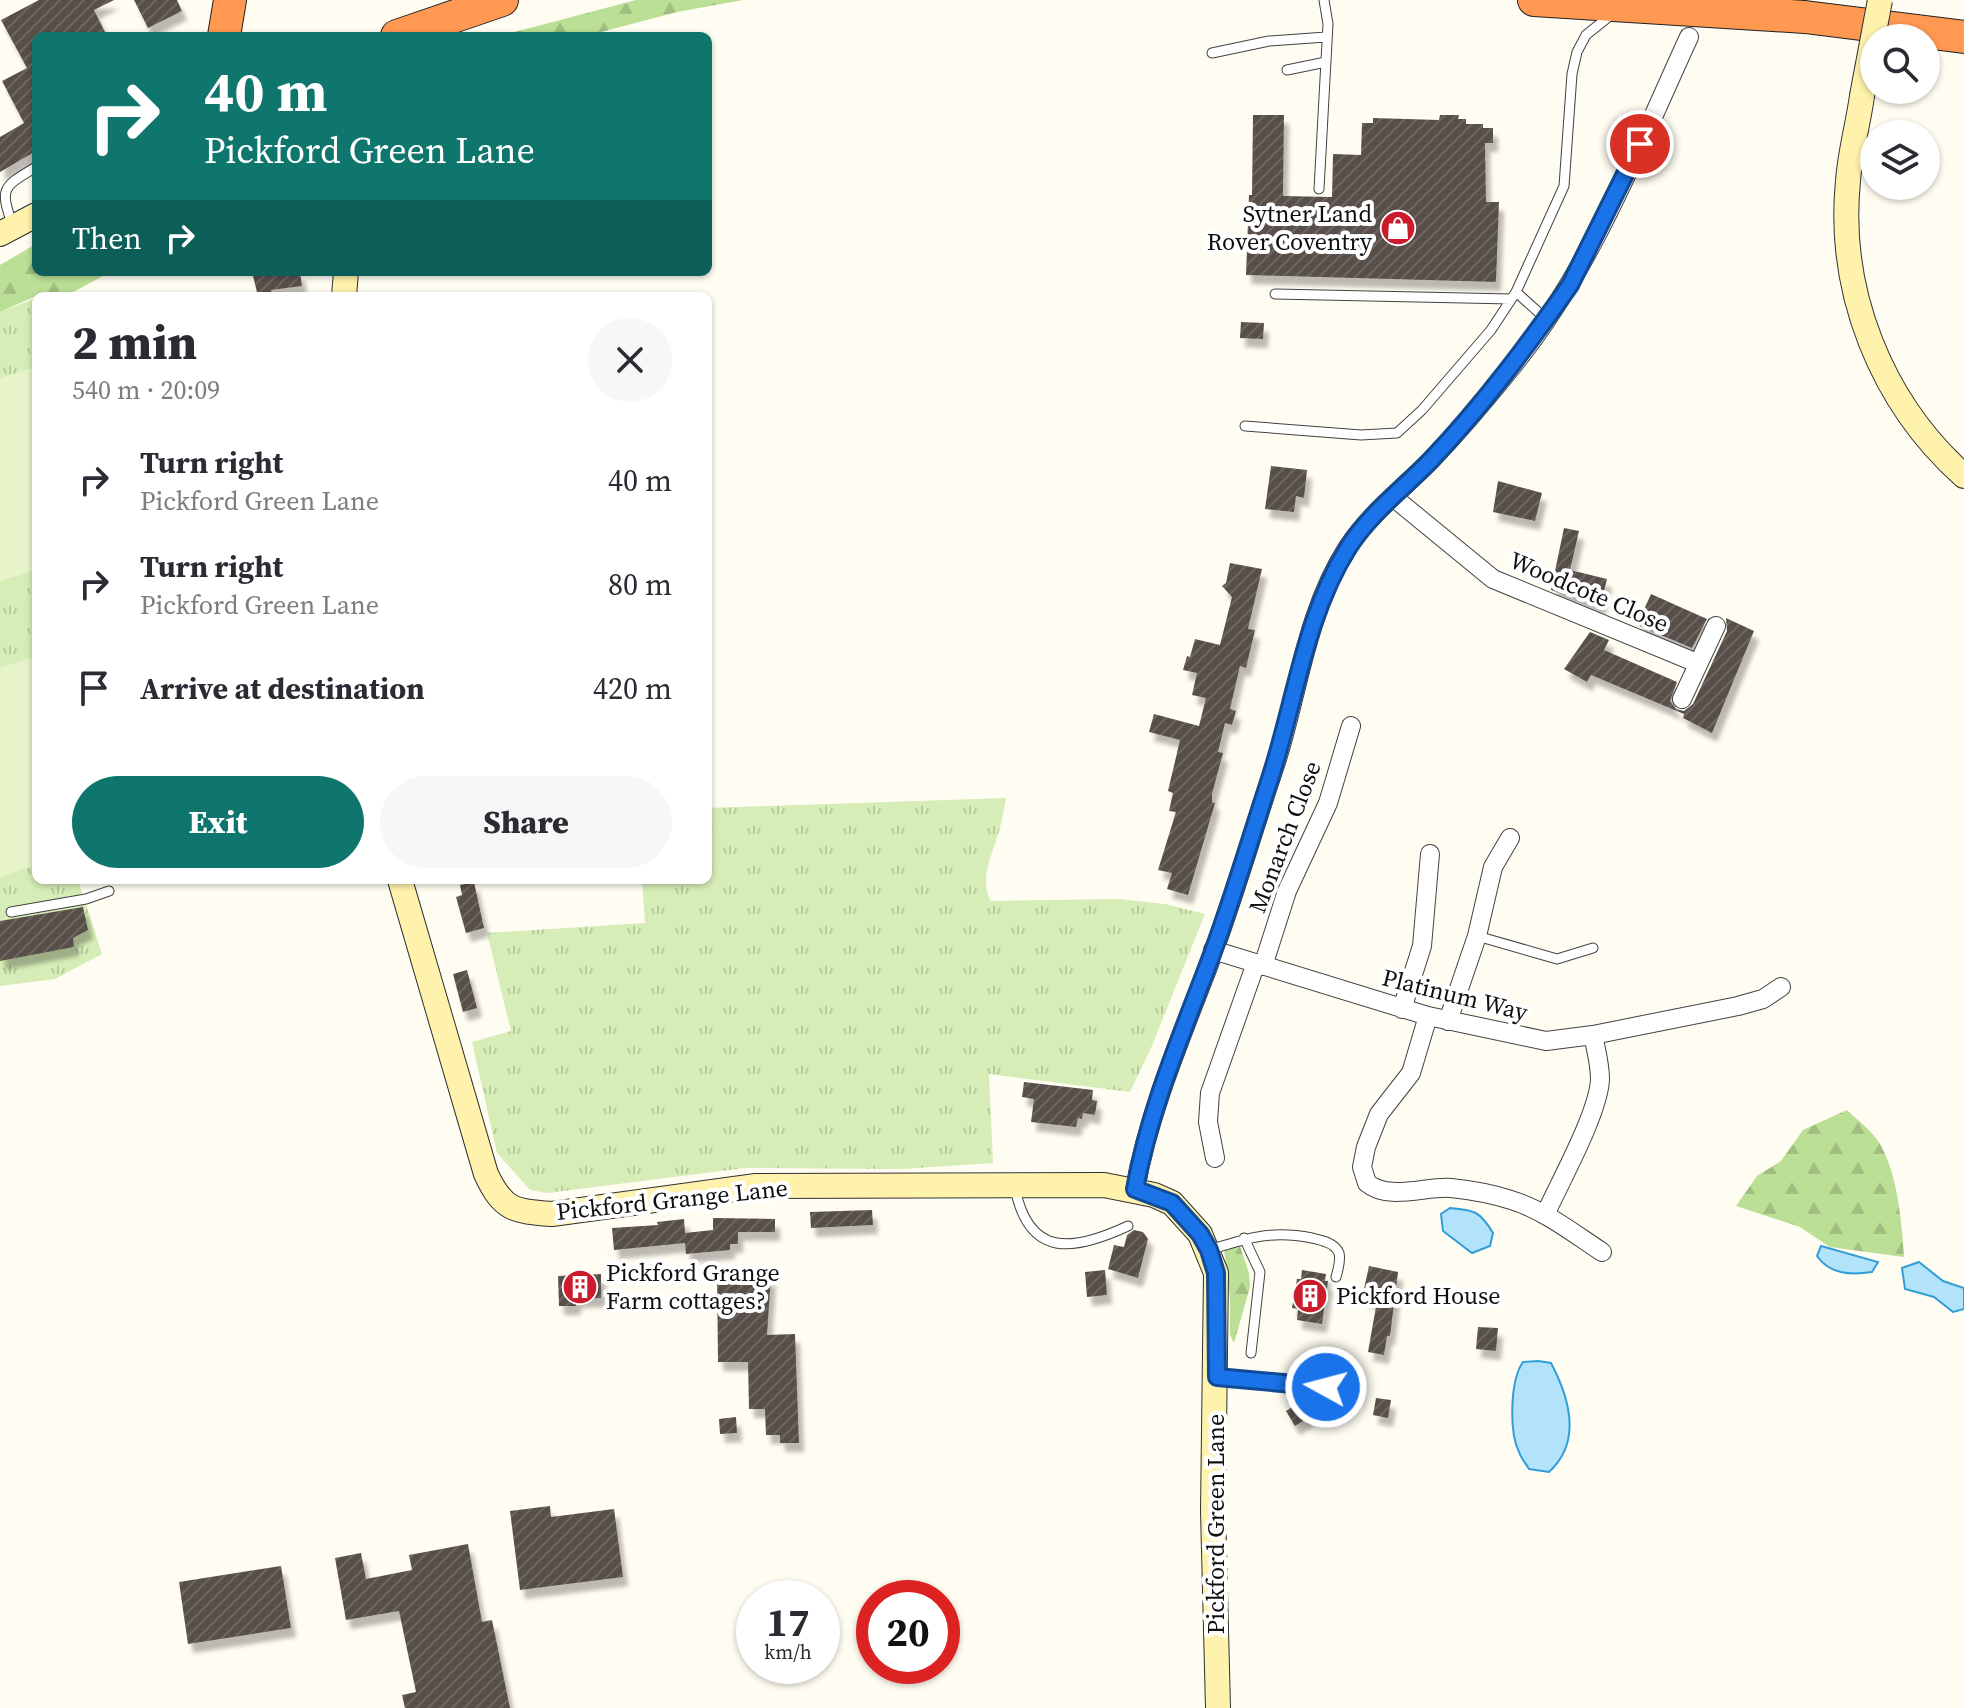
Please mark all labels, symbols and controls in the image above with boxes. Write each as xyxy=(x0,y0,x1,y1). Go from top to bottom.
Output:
map controls xyxy=(1860,24,1940,200)
button: search xyxy=(1860,24,1940,104)
text: 40 m xyxy=(204,53,327,130)
icon: right xyxy=(72,64,176,168)
pin xyxy=(1606,110,1674,178)
button: layers xyxy=(1860,120,1940,200)
icon: arrive xyxy=(1618,122,1662,166)
text: Pickford Green Lane xyxy=(204,126,535,175)
place label: Sytner Land Rover Coventry xyxy=(1207,197,1373,258)
shop icon: Sytner Land Rover Coventry xyxy=(1379,209,1417,247)
icon: right xyxy=(158,216,202,260)
text: Then xyxy=(72,218,142,259)
text: 2 min xyxy=(72,309,197,375)
button: close xyxy=(588,318,672,402)
text: 540 m · 20:09 xyxy=(72,372,220,408)
text: Turn right xyxy=(140,442,283,483)
icon: right xyxy=(72,458,116,502)
text: 40 m xyxy=(608,460,672,501)
text: Pickford Green Lane xyxy=(140,483,379,519)
street label: Woodcote Close xyxy=(1505,543,1674,640)
text: Turn right xyxy=(140,546,283,587)
icon: right xyxy=(72,562,116,606)
text: 80 m xyxy=(608,564,672,605)
text: Pickford Green Lane xyxy=(140,587,379,623)
icon: arrive xyxy=(72,666,116,710)
text: Arrive at destination xyxy=(140,668,425,709)
text: 420 m xyxy=(593,668,672,709)
street label: Monarch Close xyxy=(1240,756,1329,918)
button: Exit xyxy=(72,776,364,868)
button: Share xyxy=(380,776,672,868)
street label: Platinum Way xyxy=(1379,961,1532,1029)
street label: Pickford Grange Lane xyxy=(555,1171,789,1228)
place label: Pickford Grange Farm cottages? xyxy=(606,1256,780,1317)
building icon: Pickford Grange Farm cottages? xyxy=(561,1268,599,1306)
building icon: Pickford House xyxy=(1291,1277,1329,1315)
place label: Pickford House xyxy=(1336,1279,1501,1312)
position arrow xyxy=(1284,1345,1368,1429)
street label: Pickford Green Lane xyxy=(1199,1414,1232,1634)
speed limit sign: 20 xyxy=(856,1580,960,1684)
text: 17 xyxy=(766,1595,810,1649)
text: km/h xyxy=(764,1638,812,1666)

